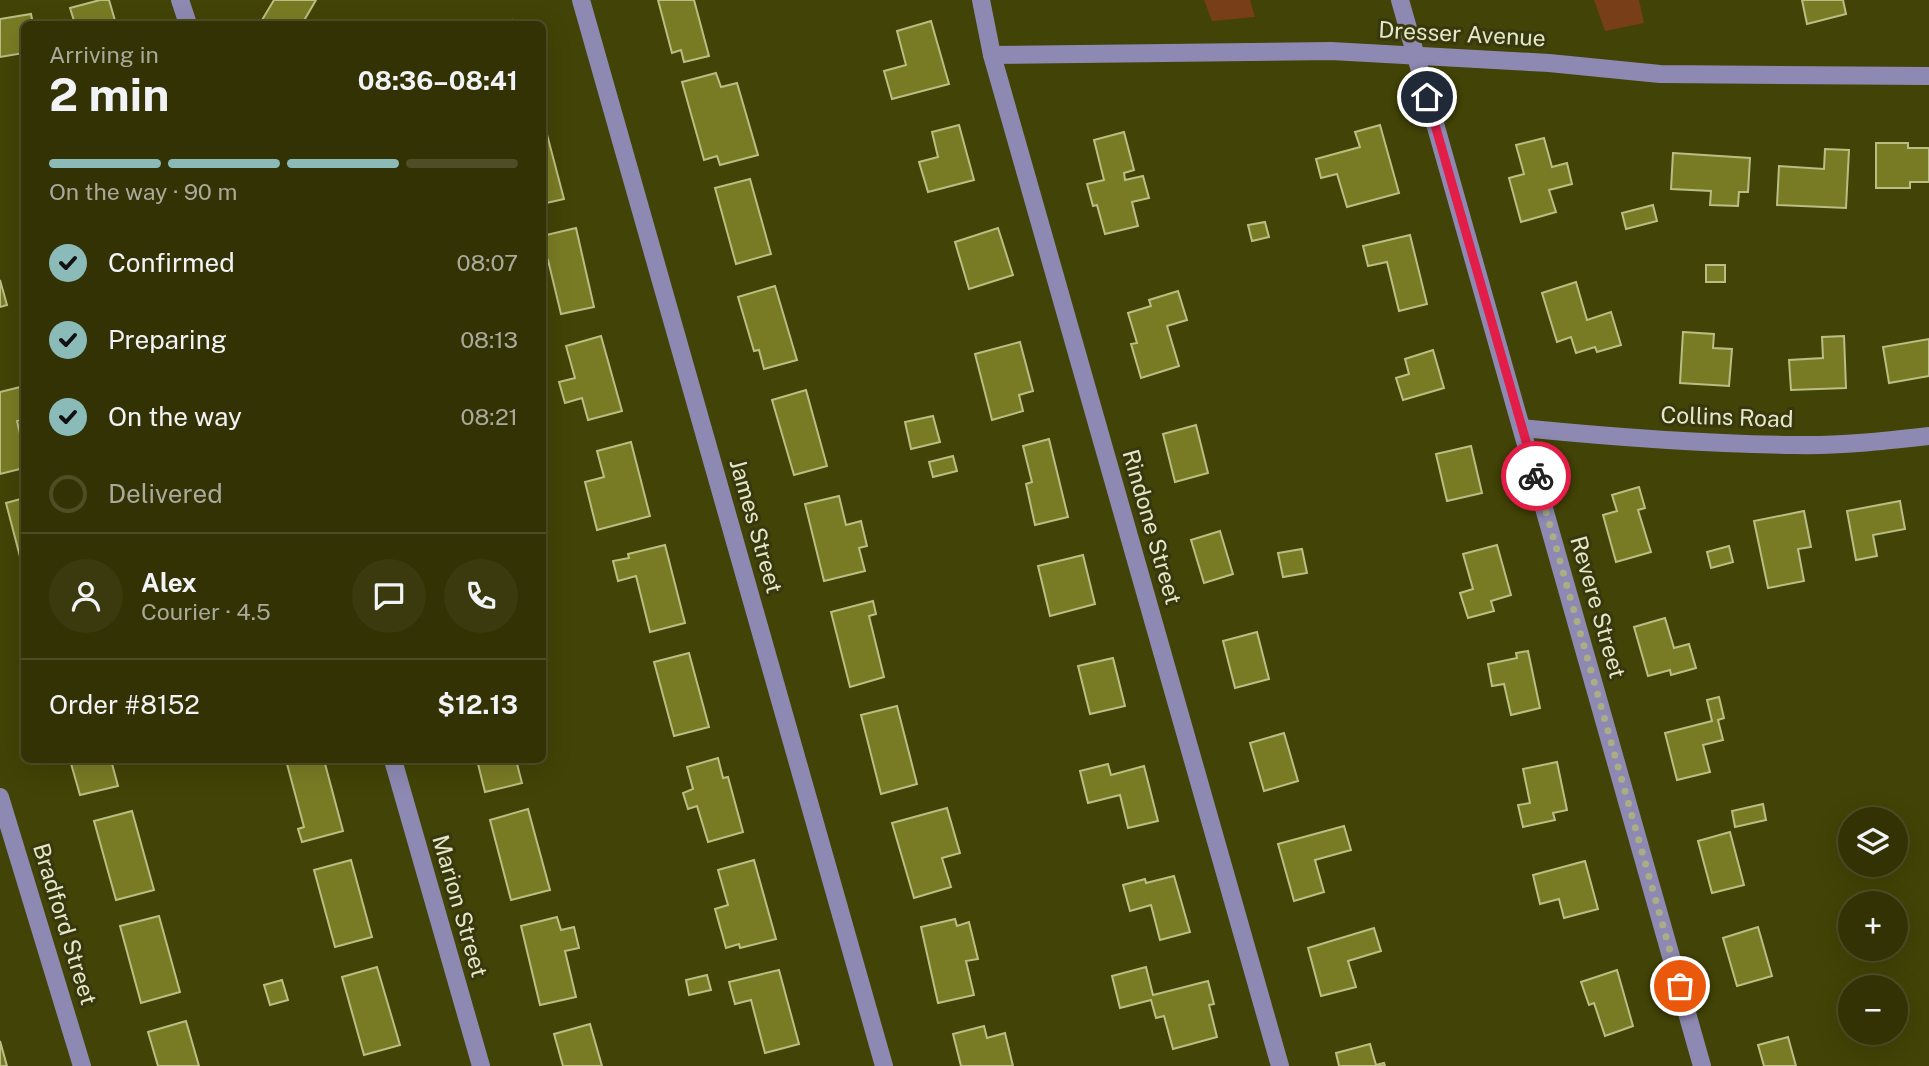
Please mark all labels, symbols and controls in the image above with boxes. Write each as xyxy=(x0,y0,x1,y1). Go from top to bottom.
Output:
street label: Dresser Avenue xyxy=(1378,16,1546,51)
text: Arriving in xyxy=(49,41,159,68)
text: 08:36–08:41 xyxy=(358,65,518,96)
text: 2 min xyxy=(49,67,169,121)
pin xyxy=(1397,67,1457,127)
icon: home xyxy=(1408,78,1446,116)
text: On the way · 90 m xyxy=(49,178,237,205)
icon: check xyxy=(49,244,87,282)
text: Confirmed xyxy=(108,247,235,278)
text: 08:07 xyxy=(457,249,518,276)
icon: check xyxy=(49,321,87,359)
text: Preparing xyxy=(108,324,227,355)
text: 08:13 xyxy=(460,326,518,353)
icon: check xyxy=(49,398,87,436)
text: On the way xyxy=(108,401,242,432)
street label: Collins Road xyxy=(1660,401,1794,432)
text: 08:21 xyxy=(460,403,518,430)
courier xyxy=(1501,441,1571,511)
street label: Rindone Street xyxy=(1117,446,1188,608)
street label: James Street xyxy=(724,455,789,596)
icon: bike xyxy=(1517,457,1555,495)
text: Delivered xyxy=(108,478,223,509)
street label: Revere Street xyxy=(1565,533,1632,681)
button: person xyxy=(49,559,123,633)
button: chat xyxy=(352,559,426,633)
button: phone xyxy=(444,559,518,633)
text: Alex xyxy=(141,567,197,598)
text: Courier · 4.5 xyxy=(141,598,271,625)
text: Order #8152 xyxy=(49,689,200,720)
text: $12.13 xyxy=(437,689,518,720)
map controls xyxy=(1838,807,1908,1045)
button: layers xyxy=(1838,807,1908,877)
street label: Marion Street xyxy=(427,832,494,980)
street label: Bradford Street xyxy=(28,840,103,1008)
button: + xyxy=(1838,891,1908,961)
pin xyxy=(1650,956,1710,1016)
icon: bag xyxy=(1661,967,1699,1005)
button: − xyxy=(1838,975,1908,1045)

